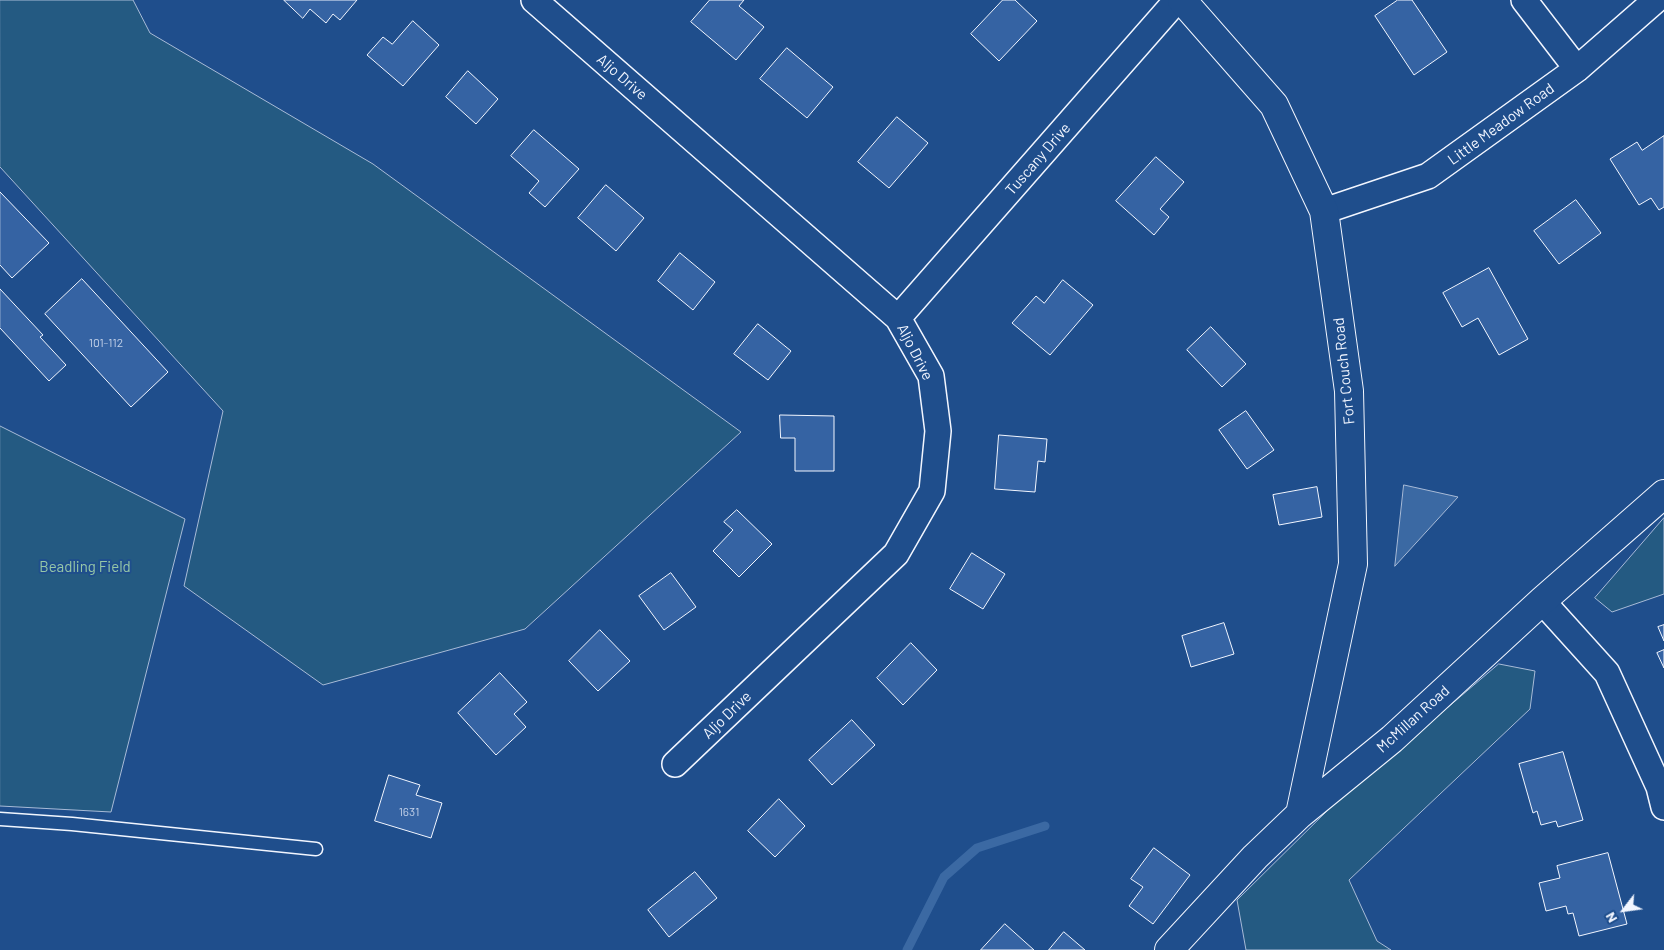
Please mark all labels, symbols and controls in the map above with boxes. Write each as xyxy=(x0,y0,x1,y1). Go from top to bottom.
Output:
street label: Aljo Drive xyxy=(593,50,651,104)
street label: Little Meadow Road xyxy=(1444,79,1558,169)
street label: Tuscany Drive xyxy=(1002,119,1074,199)
street label: Fort Couch Road xyxy=(1329,317,1359,425)
street label: Aljo Drive xyxy=(893,321,937,383)
house number: 101-112 xyxy=(89,336,123,350)
park label: Beadling Field xyxy=(39,558,131,576)
street label: McMillan Road xyxy=(1373,682,1453,756)
street label: Aljo Drive xyxy=(699,687,755,743)
house number: 1631 xyxy=(399,805,419,819)
north arrow xyxy=(1599,885,1649,935)
text: N xyxy=(1601,909,1620,926)

